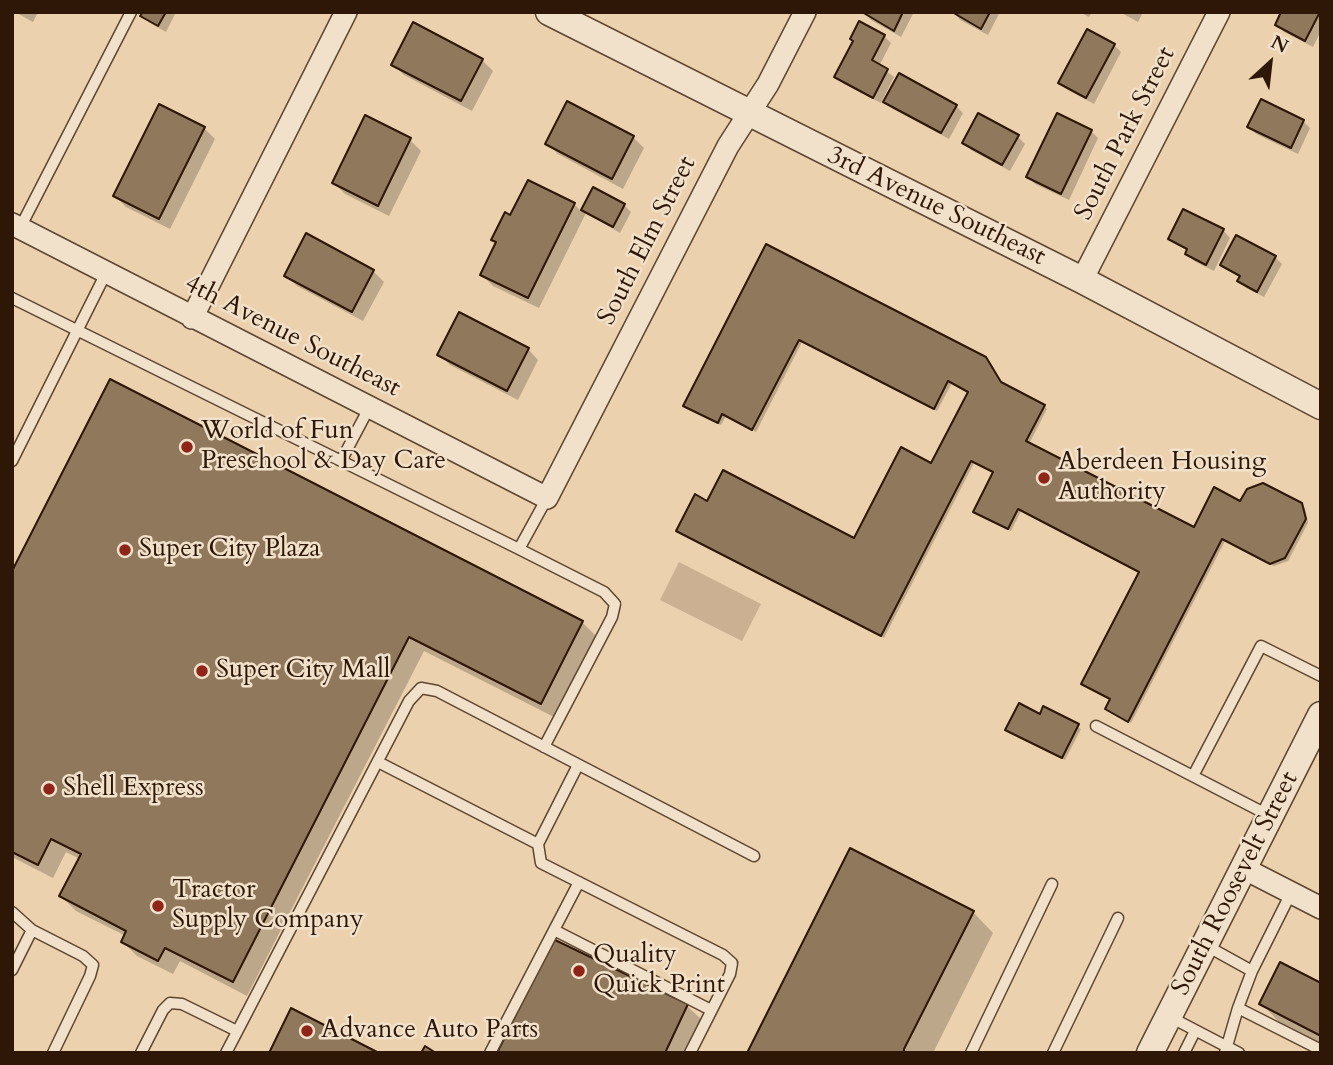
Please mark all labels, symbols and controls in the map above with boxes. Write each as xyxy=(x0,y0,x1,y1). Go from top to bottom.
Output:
north arrow xyxy=(1235,28,1305,98)
text: N xyxy=(1266,29,1293,60)
street label: South Park Street xyxy=(1069,42,1183,226)
street label: 3rd Avenue Southeast xyxy=(822,141,1050,273)
street label: South Elm Street xyxy=(592,152,704,330)
street label: 4th Avenue Southeast xyxy=(179,269,405,405)
place label: World of Fun Preschool & Day Care xyxy=(201,416,446,478)
marker: World of Fun Preschool & Day Care xyxy=(179,439,195,455)
place label: Aberdeen Housing Authority xyxy=(1058,447,1266,508)
marker: Aberdeen Housing Authority xyxy=(1036,470,1052,486)
place label: Super City Plaza xyxy=(139,534,321,566)
marker: Super City Plaza xyxy=(117,542,133,558)
place label: Super City Mall xyxy=(216,655,390,687)
marker: Super City Mall xyxy=(194,663,210,679)
street label: South Roosevelt Street xyxy=(1166,767,1306,1001)
place label: Shell Express xyxy=(63,773,204,805)
marker: Shell Express xyxy=(41,781,57,797)
place label: Tractor Supply Company xyxy=(172,875,364,936)
marker: Tractor Supply Company xyxy=(150,898,166,914)
place label: Quality Quick Print xyxy=(593,940,725,1002)
marker: Quality Quick Print xyxy=(571,963,587,979)
place label: Advance Auto Parts xyxy=(321,1015,538,1047)
marker: Advance Auto Parts xyxy=(299,1023,315,1039)

